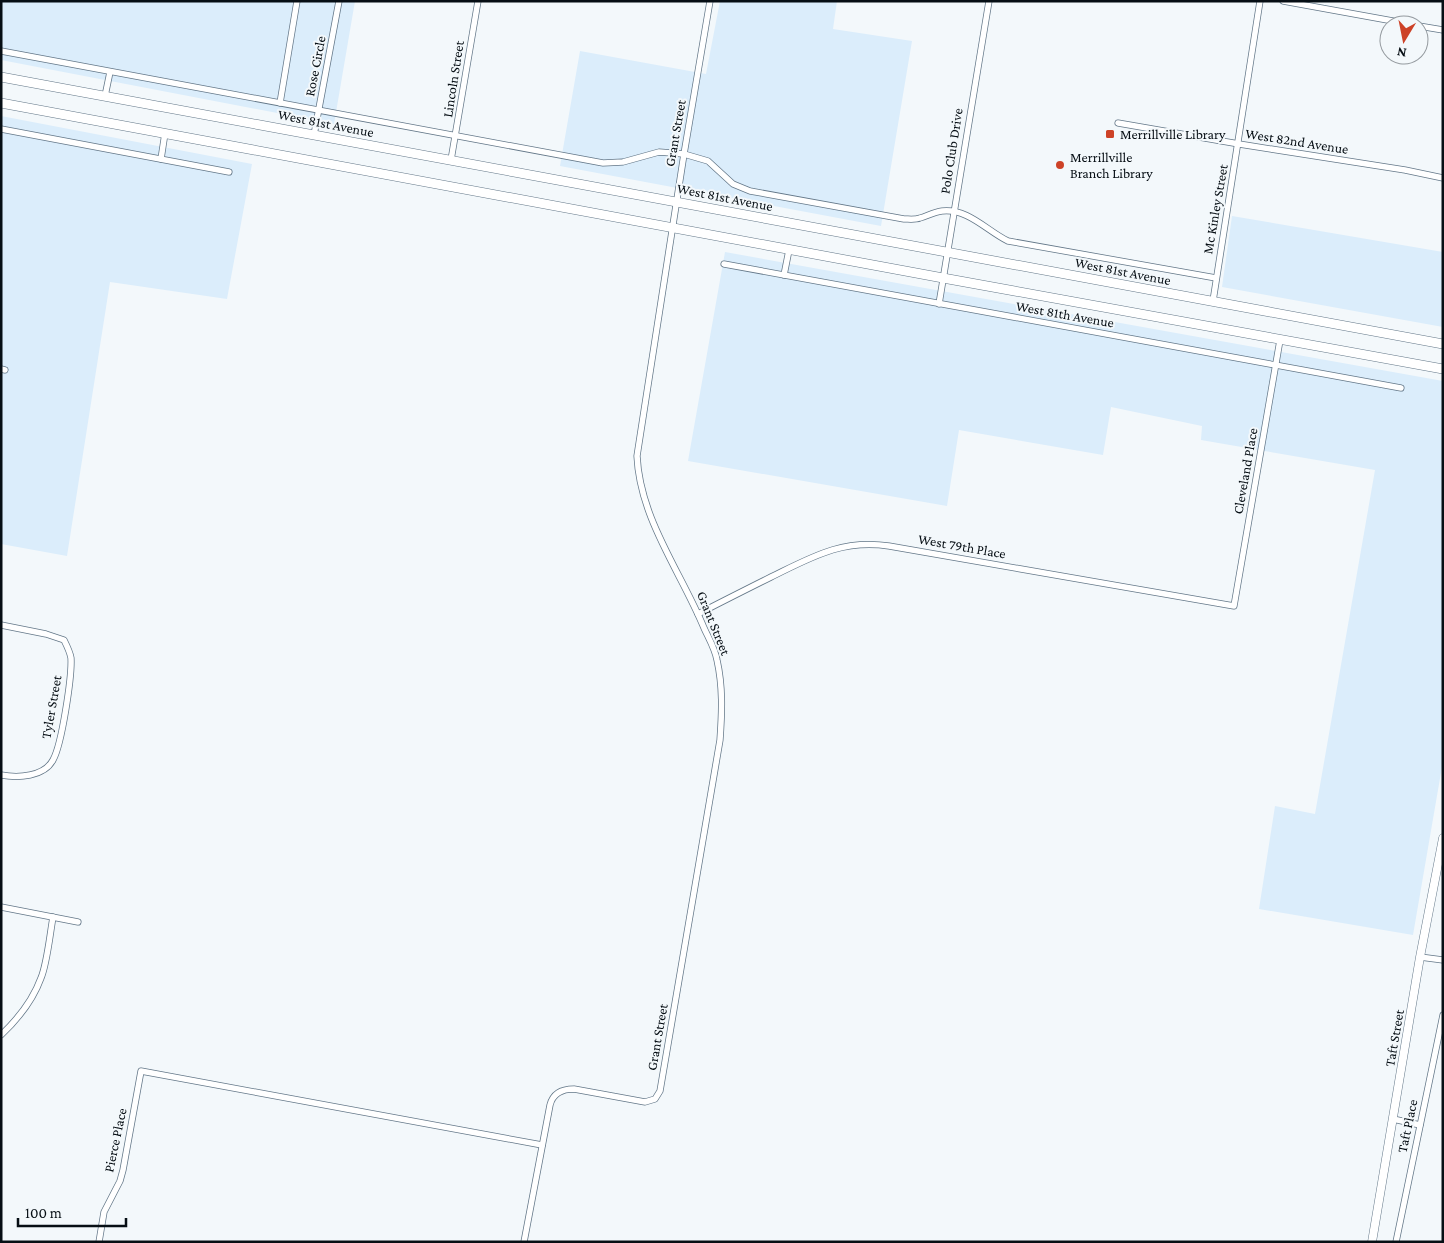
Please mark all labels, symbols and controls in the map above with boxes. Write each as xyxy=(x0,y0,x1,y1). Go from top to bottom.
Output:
north arrow xyxy=(1379,15,1429,65)
street label: Rose Circle xyxy=(301,35,329,97)
street label: Lincoln Street xyxy=(439,39,467,119)
text: N xyxy=(1395,44,1408,62)
street label: Grant Street xyxy=(661,98,689,168)
street label: West 81st Avenue xyxy=(277,106,375,140)
street label: Polo Club Drive xyxy=(936,107,966,195)
street label: West 82nd Avenue xyxy=(1244,125,1350,157)
place label: Merrillville Library xyxy=(1120,126,1226,142)
marker: Merrillville Library xyxy=(1104,128,1116,140)
place label: Merrillville Branch Library xyxy=(1070,149,1153,181)
marker: Merrillville Branch Library xyxy=(1054,159,1066,171)
street label: Mc Kinley Street xyxy=(1199,162,1231,255)
street label: West 81st Avenue xyxy=(676,180,774,214)
street label: West 81st Avenue xyxy=(1074,254,1172,288)
street label: West 81th Avenue xyxy=(1015,297,1115,331)
street label: Cleveland Place xyxy=(1230,427,1260,515)
street label: West 79th Place xyxy=(917,530,1007,562)
street label: Grant Street xyxy=(694,589,734,658)
street label: Tyler Street xyxy=(38,674,65,740)
street label: Grant Street xyxy=(643,1002,671,1072)
street label: Taft Street xyxy=(1381,1008,1407,1068)
street label: Taft Place xyxy=(1394,1098,1420,1154)
street label: Pierce Place xyxy=(100,1106,130,1174)
scale bar xyxy=(18,1196,125,1228)
text: 100 m xyxy=(25,1205,62,1221)

